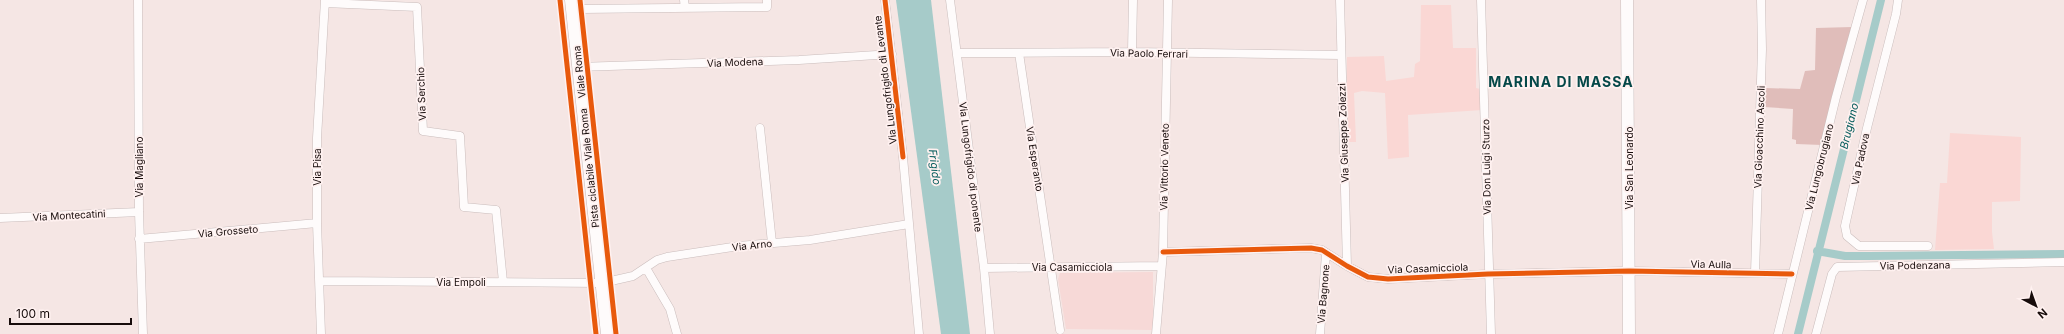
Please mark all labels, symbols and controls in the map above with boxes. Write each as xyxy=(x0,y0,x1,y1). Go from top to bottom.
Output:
street label: Via Lungofrigido di Levante xyxy=(871,15,899,145)
street label: Viale Roma xyxy=(570,45,588,99)
street label: Via Paolo Ferrari xyxy=(1110,46,1188,60)
street label: Via Modena xyxy=(707,55,763,69)
street label: Via Serchio xyxy=(414,67,428,121)
district label: MARINA DI MASSA xyxy=(1488,73,1634,90)
street label: Via Giuseppe Zolezzi xyxy=(1335,83,1351,183)
street label: Via Gioacchino Ascoli xyxy=(1751,86,1767,188)
street label: Via Lungofrigido di ponente xyxy=(957,101,985,233)
water label: Brugiano xyxy=(1837,101,1862,151)
street label: Pista ciclabile Viale Roma xyxy=(577,108,601,228)
street label: Via Don Luigi Sturzo xyxy=(1479,119,1493,215)
street label: Via Lungobrugiano xyxy=(1802,122,1836,212)
street label: Via Vittorio Veneto xyxy=(1157,123,1171,211)
street label: Via Esperanto xyxy=(1024,126,1046,192)
street label: Via San Leonardo xyxy=(1623,126,1635,210)
street label: Via Padova xyxy=(1849,132,1871,186)
street label: Via Magliano xyxy=(133,137,145,197)
street label: Via Pisa xyxy=(311,148,323,186)
water label: Frigido xyxy=(926,148,944,186)
street label: Via Montecatini xyxy=(32,207,106,223)
street label: Via Grosseto xyxy=(197,222,259,240)
street label: Via Arno xyxy=(731,237,773,253)
street label: Via Aulla xyxy=(1690,258,1732,270)
street label: Via Podenzana xyxy=(1880,258,1950,272)
street label: Via Casamicciola xyxy=(1032,261,1112,273)
street label: Via Casamicciola xyxy=(1388,261,1468,275)
street label: Via Bagnone xyxy=(1314,264,1332,324)
street label: Via Empoli xyxy=(436,276,486,288)
north arrow xyxy=(2016,286,2056,326)
scale bar xyxy=(10,300,131,326)
text: 100 m xyxy=(16,306,50,321)
text: N xyxy=(2035,306,2050,322)

